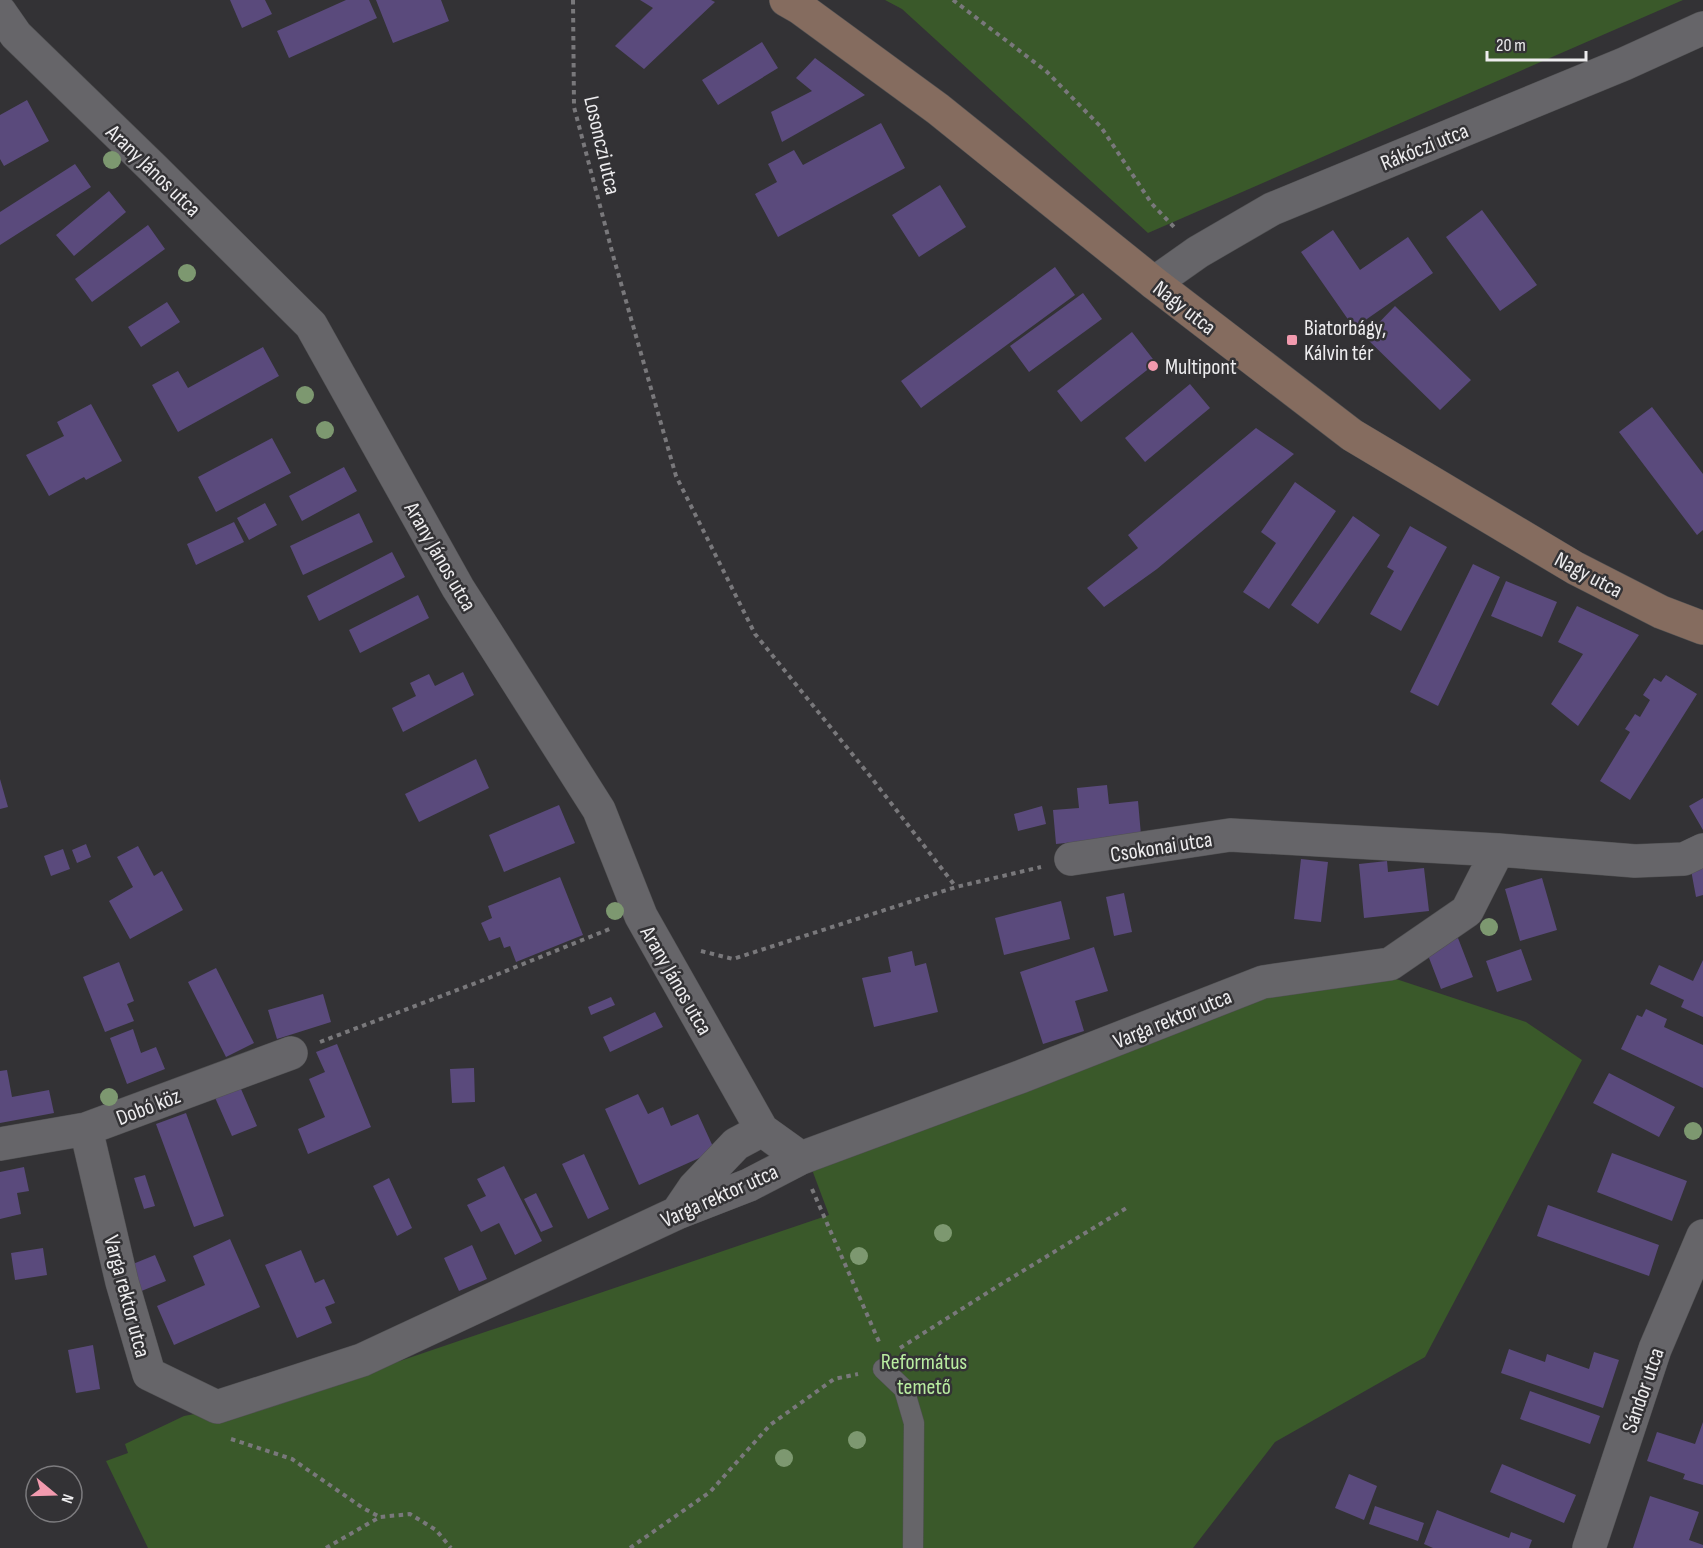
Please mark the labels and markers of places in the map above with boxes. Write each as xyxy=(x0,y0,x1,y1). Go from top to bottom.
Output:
place label: Biatorbágy, Kálvin tér xyxy=(1304,315,1386,367)
marker: Biatorbágy, Kálvin tér xyxy=(1285,333,1299,347)
place label: Multipont xyxy=(1165,354,1237,381)
marker: Multipont xyxy=(1146,359,1160,373)

